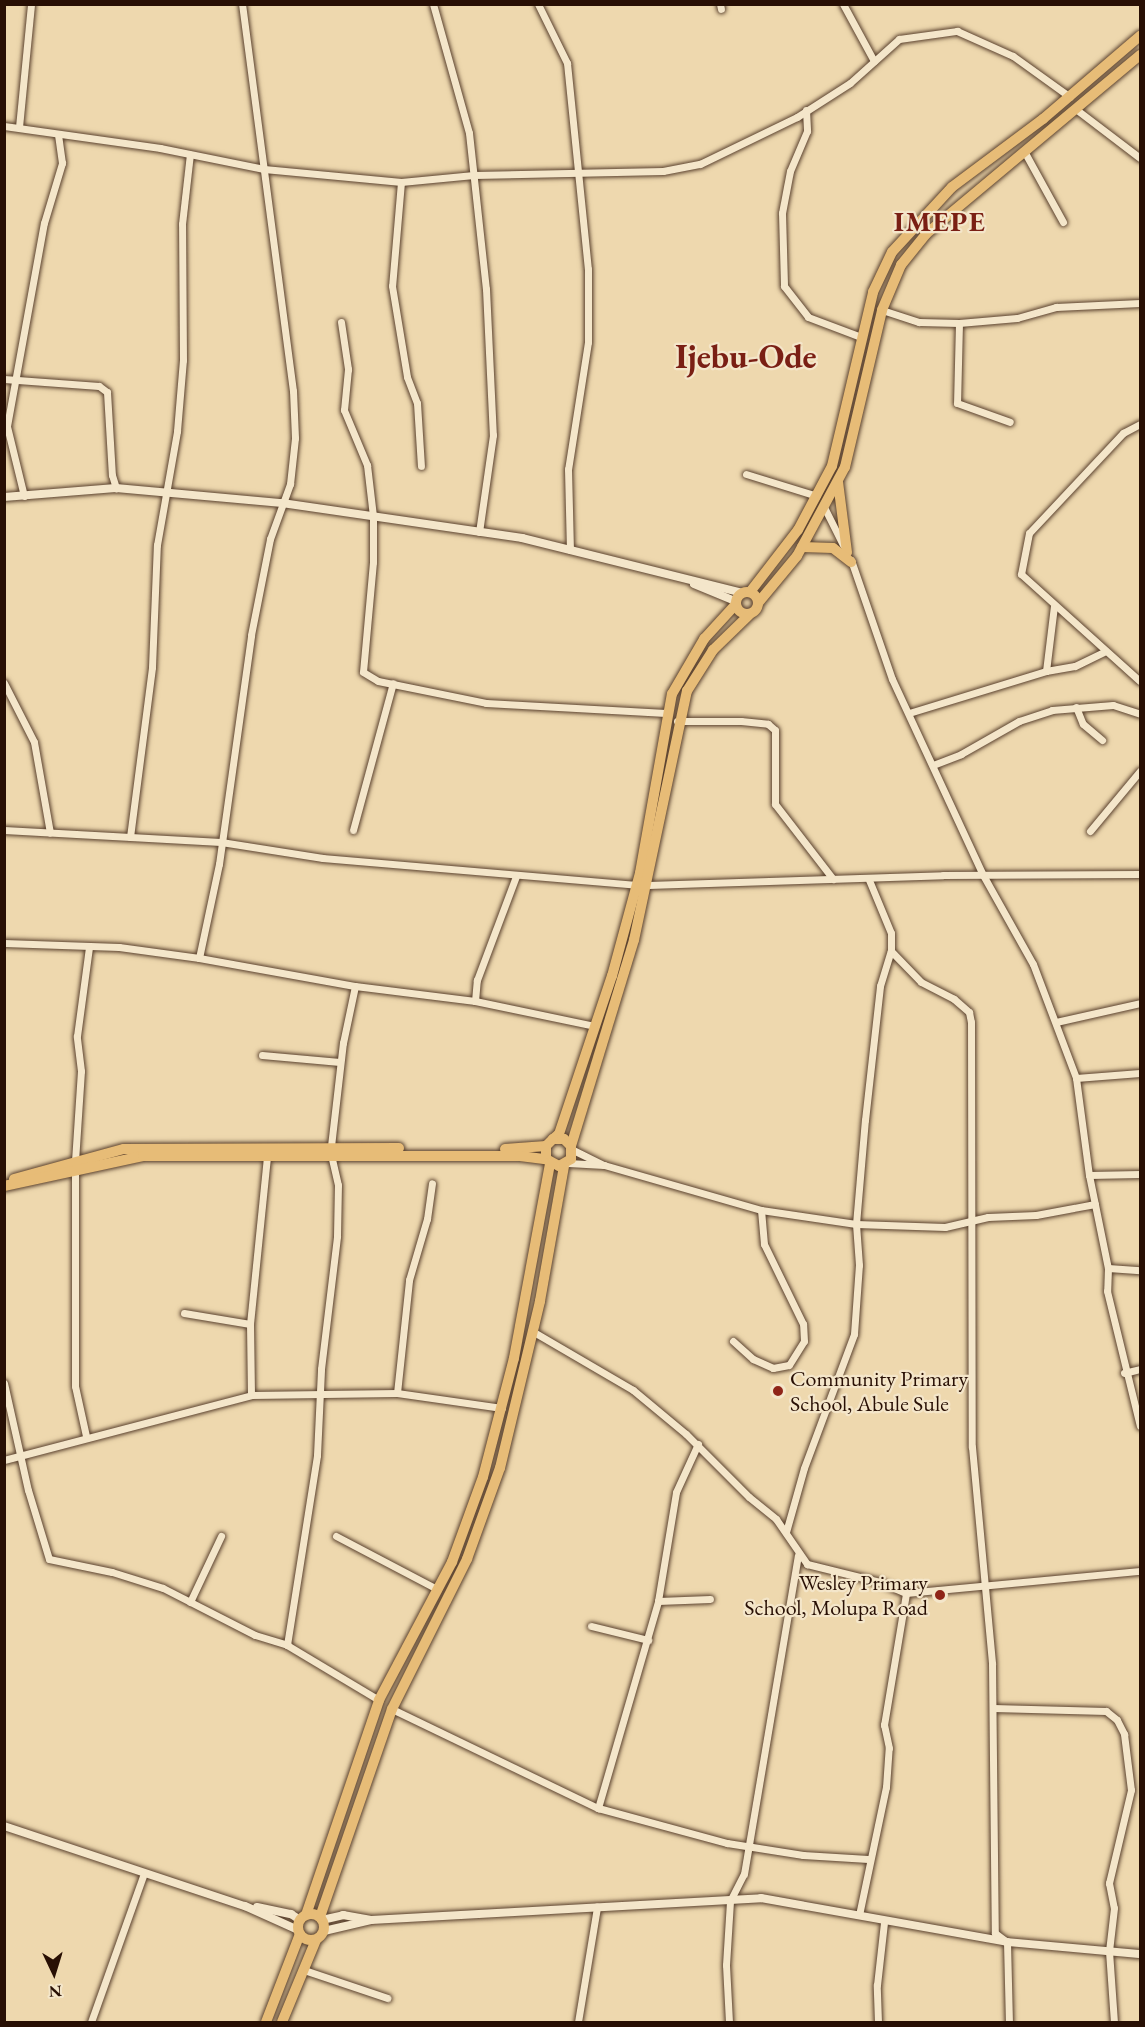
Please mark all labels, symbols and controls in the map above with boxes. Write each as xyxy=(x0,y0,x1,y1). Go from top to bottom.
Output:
district label: IMEPE xyxy=(894,204,986,238)
district label: Ijebu-Ode xyxy=(675,337,817,377)
place label: Community Primary School, Abule Sule xyxy=(790,1365,968,1416)
marker: Community Primary School, Abule Sule xyxy=(771,1384,785,1398)
place label: Wesley Primary School, Molupa Road xyxy=(744,1569,928,1621)
marker: Wesley Primary School, Molupa Road xyxy=(933,1588,947,1602)
north arrow xyxy=(24,1943,84,2003)
text: N xyxy=(48,1981,62,2002)

